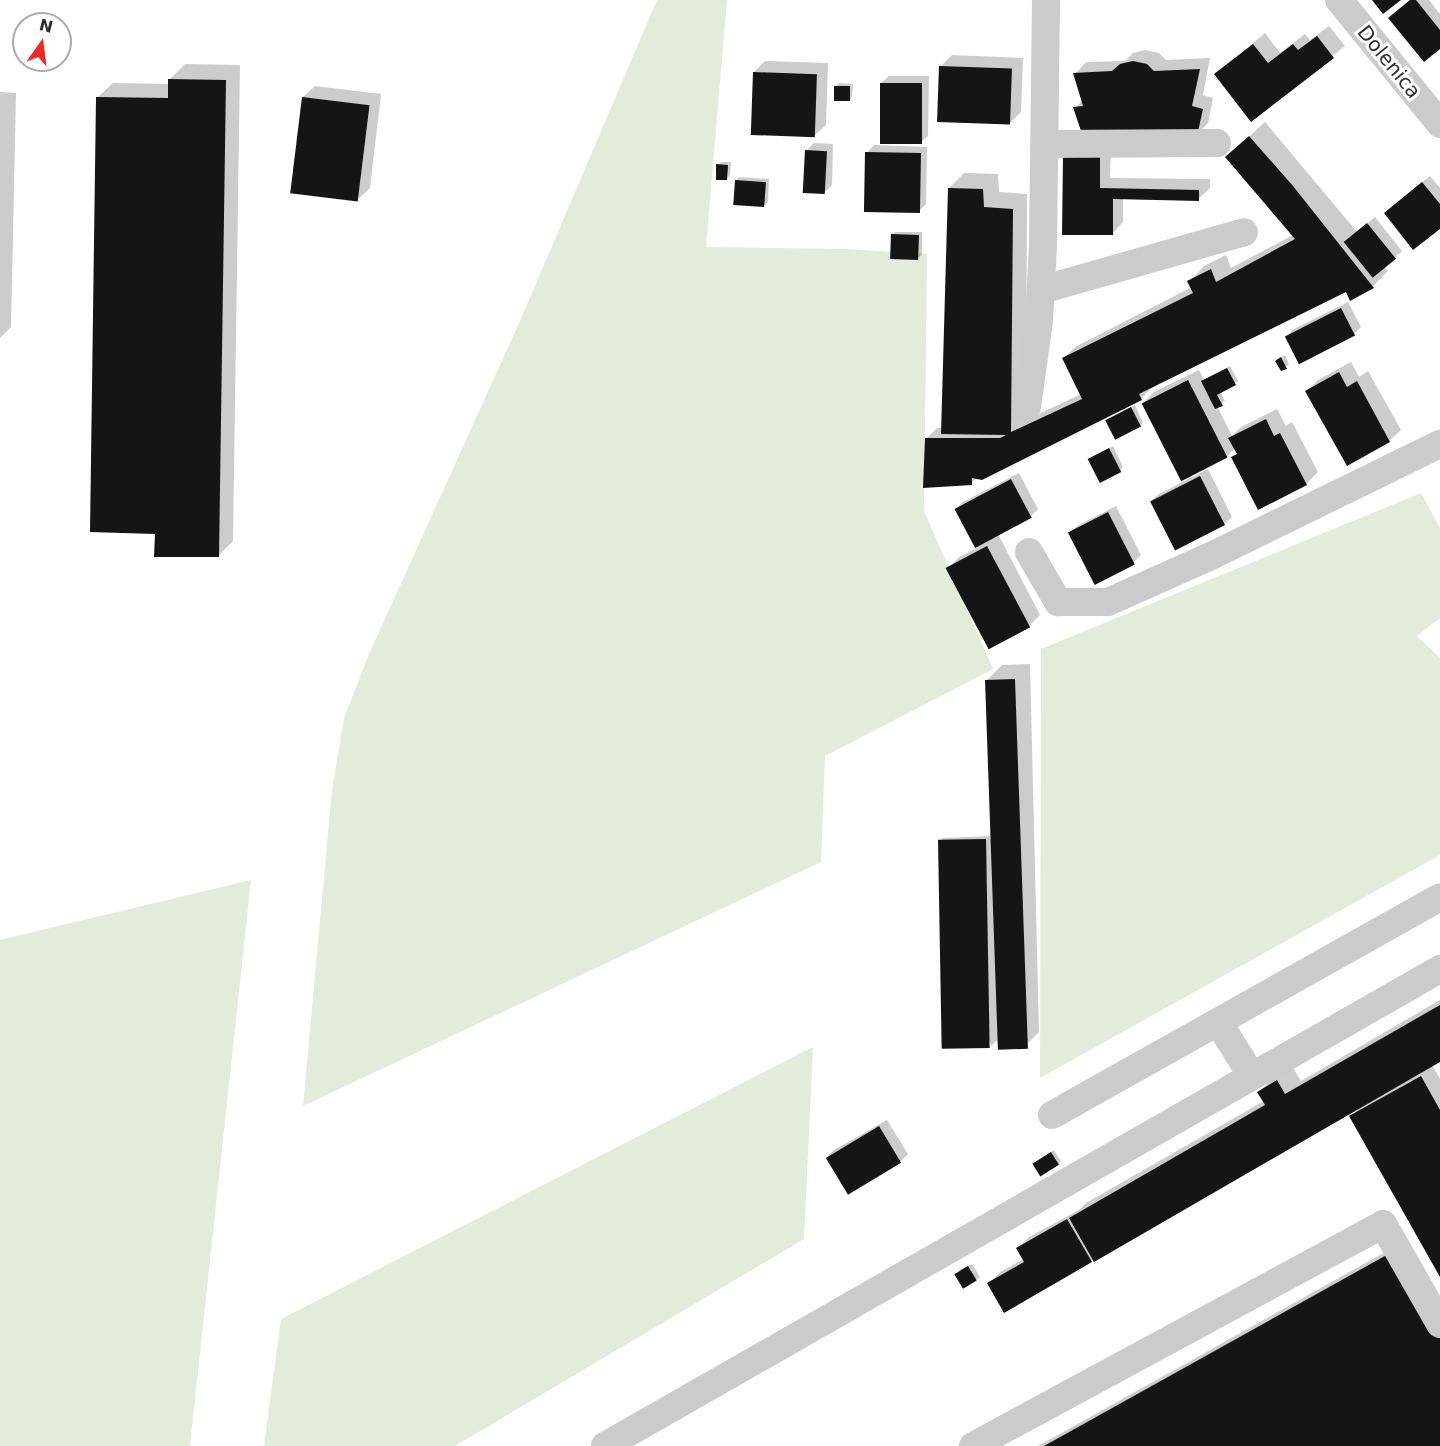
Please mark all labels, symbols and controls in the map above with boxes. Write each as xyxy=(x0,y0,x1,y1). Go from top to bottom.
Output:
north arrow xyxy=(12,12,72,72)
text: N xyxy=(37,15,55,37)
street label: Dolenica xyxy=(1352,21,1426,103)

